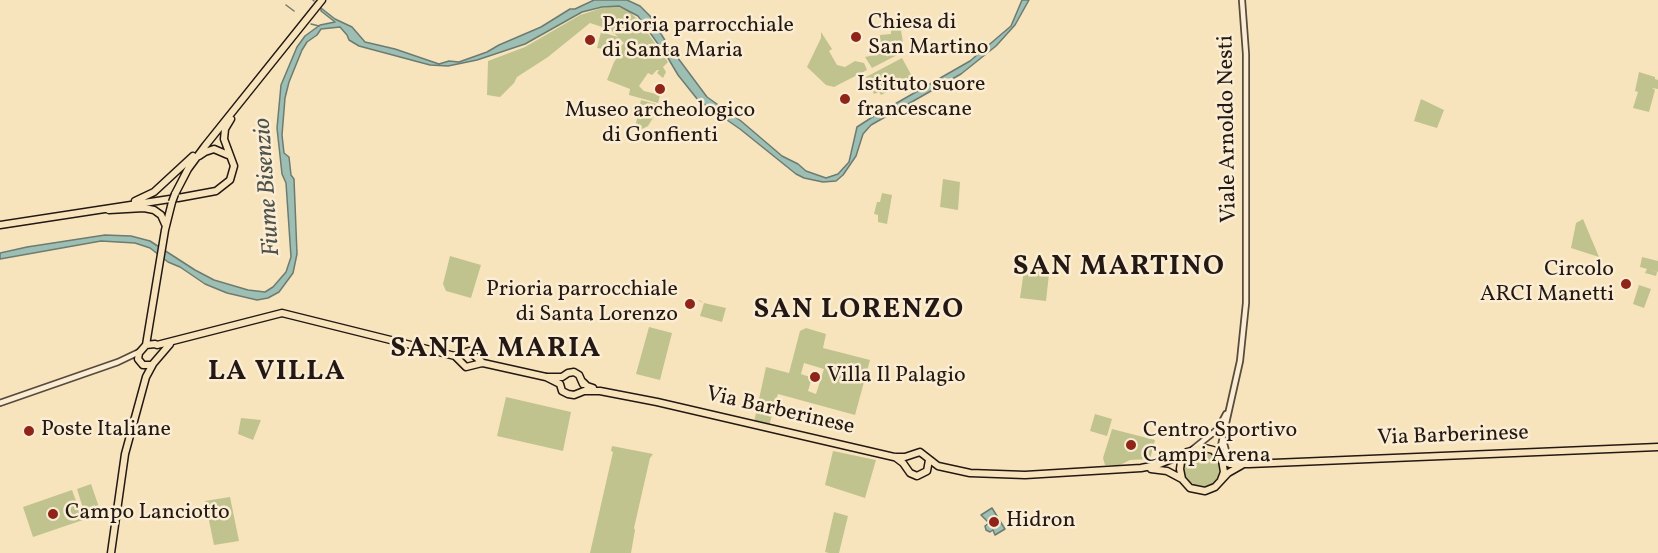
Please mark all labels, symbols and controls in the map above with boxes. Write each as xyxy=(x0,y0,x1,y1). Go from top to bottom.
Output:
place label: Chiesa di San Martino xyxy=(868,11,988,62)
place label: Prioria parrocchiale di Santa Maria xyxy=(602,14,794,66)
marker: Chiesa di San Martino xyxy=(849,30,863,44)
marker: Prioria parrocchiale di Santa Maria xyxy=(583,33,597,47)
street label: Viale Arnoldo Nesti xyxy=(1214,35,1244,223)
place label: Istituto suore francescane xyxy=(857,73,985,124)
marker: Museo archeologico di Gonfienti xyxy=(653,82,667,96)
marker: Istituto suore francescane xyxy=(838,92,852,106)
place label: Museo archeologico di Gonfienti xyxy=(565,99,755,150)
water label: Fiume Bisenzio xyxy=(250,117,288,257)
district label: SAN MARTINO xyxy=(1013,252,1225,286)
place label: Circolo ARCI Manetti xyxy=(1480,258,1614,310)
marker: Circolo ARCI Manetti xyxy=(1619,277,1633,291)
place label: Prioria parrocchiale di Santa Lorenzo xyxy=(486,278,678,330)
district label: SAN LORENZO xyxy=(753,295,965,329)
marker: Prioria parrocchiale di Santa Lorenzo xyxy=(683,297,697,311)
district label: SANTA MARIA xyxy=(390,334,602,368)
district label: LA VILLA xyxy=(208,357,346,391)
place label: Villa Il Palagio xyxy=(827,364,966,390)
marker: Villa Il Palagio xyxy=(808,370,822,384)
street label: Via Barberinese xyxy=(703,382,857,442)
place label: Poste Italiane xyxy=(41,418,171,444)
place label: Centro Sportivo Campi Arena xyxy=(1143,419,1297,470)
street label: Via Barberinese xyxy=(1377,421,1529,453)
marker: Poste Italiane xyxy=(22,424,36,438)
marker: Centro Sportivo Campi Arena xyxy=(1124,438,1138,452)
place label: Campo Lanciotto xyxy=(65,501,230,527)
marker: Campo Lanciotto xyxy=(46,507,60,521)
place label: Hidron xyxy=(1006,509,1076,535)
marker: Hidron xyxy=(987,515,1001,529)

